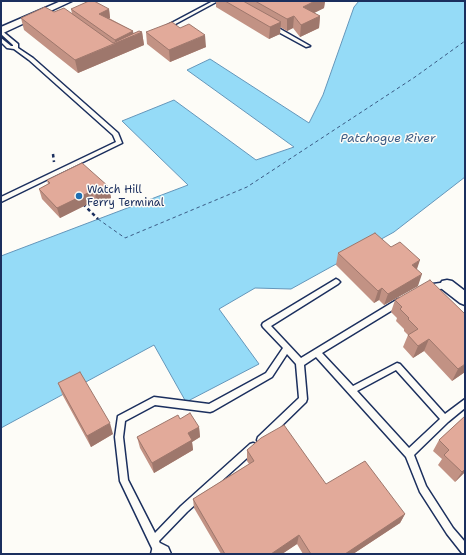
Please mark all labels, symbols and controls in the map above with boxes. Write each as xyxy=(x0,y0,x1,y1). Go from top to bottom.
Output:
water label: Patchogue River xyxy=(340,132,436,146)
place label: Watch Hill Ferry Terminal xyxy=(87,183,164,209)
marker: Watch Hill Ferry Terminal xyxy=(74,191,84,201)

